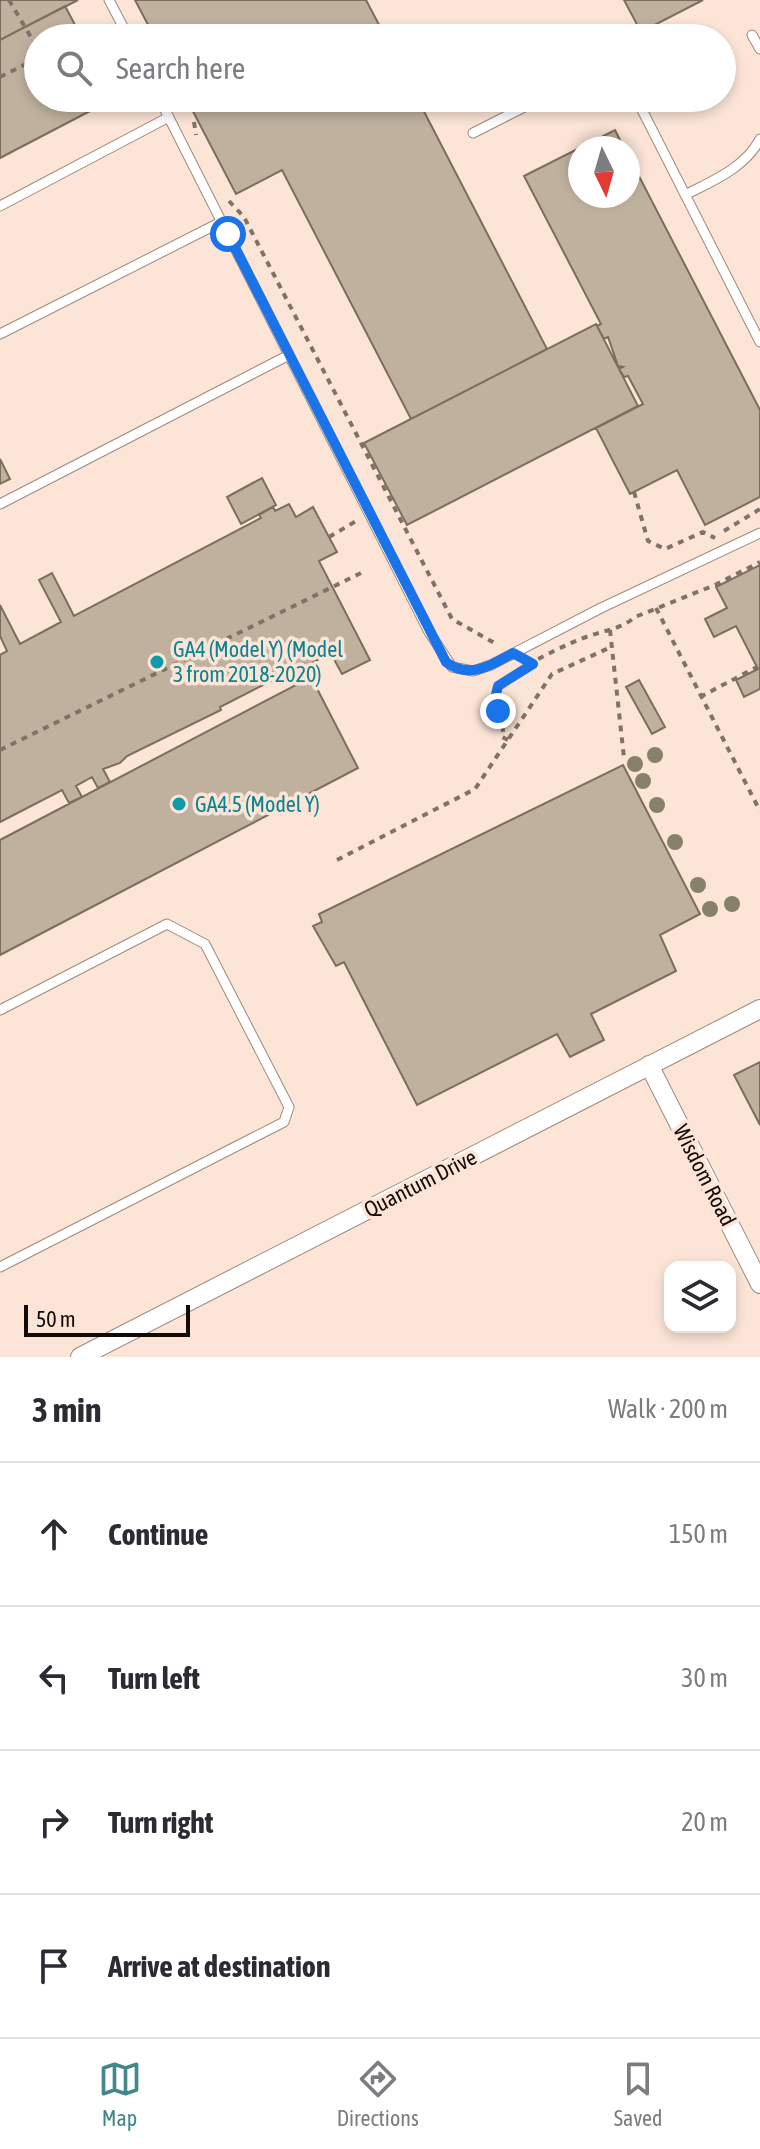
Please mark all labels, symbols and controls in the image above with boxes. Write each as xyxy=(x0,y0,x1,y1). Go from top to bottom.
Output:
search box xyxy=(24,24,736,112)
icon: search xyxy=(52,46,96,90)
text: Search here xyxy=(116,51,245,85)
north arrow xyxy=(568,136,640,208)
route start xyxy=(210,216,246,252)
place label: GA4 (Model Y) (Model 3 from 2018-2020) xyxy=(173,636,343,687)
marker: GA4 (Model Y) (Model 3 from 2018-2020) xyxy=(148,653,166,671)
route end xyxy=(480,693,516,729)
place label: GA4.5 (Model Y) xyxy=(195,791,320,817)
marker: GA4.5 (Model Y) xyxy=(170,795,188,813)
street label: Wisdom Road xyxy=(668,1120,742,1230)
street label: Quantum Drive xyxy=(359,1144,481,1222)
map controls xyxy=(664,1261,736,1333)
button: layers xyxy=(664,1261,736,1333)
scale bar xyxy=(24,1301,190,1337)
text: 50 m xyxy=(36,1306,76,1332)
text: 3 min xyxy=(32,1390,101,1429)
text: Walk · 200 m xyxy=(608,1394,728,1424)
icon: ahead xyxy=(32,1512,76,1556)
text: Continue xyxy=(108,1517,208,1551)
text: 150 m xyxy=(669,1519,728,1549)
icon: left xyxy=(32,1656,76,1700)
text: Turn left xyxy=(108,1661,200,1695)
text: 30 m xyxy=(681,1663,728,1693)
icon: right xyxy=(32,1800,76,1844)
text: Turn right xyxy=(108,1805,214,1839)
text: 20 m xyxy=(681,1807,728,1837)
icon: arrive xyxy=(32,1944,76,1988)
text: Arrive at destination xyxy=(108,1949,330,1983)
tab: Map xyxy=(98,2057,142,2131)
tab: Directions xyxy=(337,2057,419,2131)
tab: Saved xyxy=(614,2057,662,2131)

